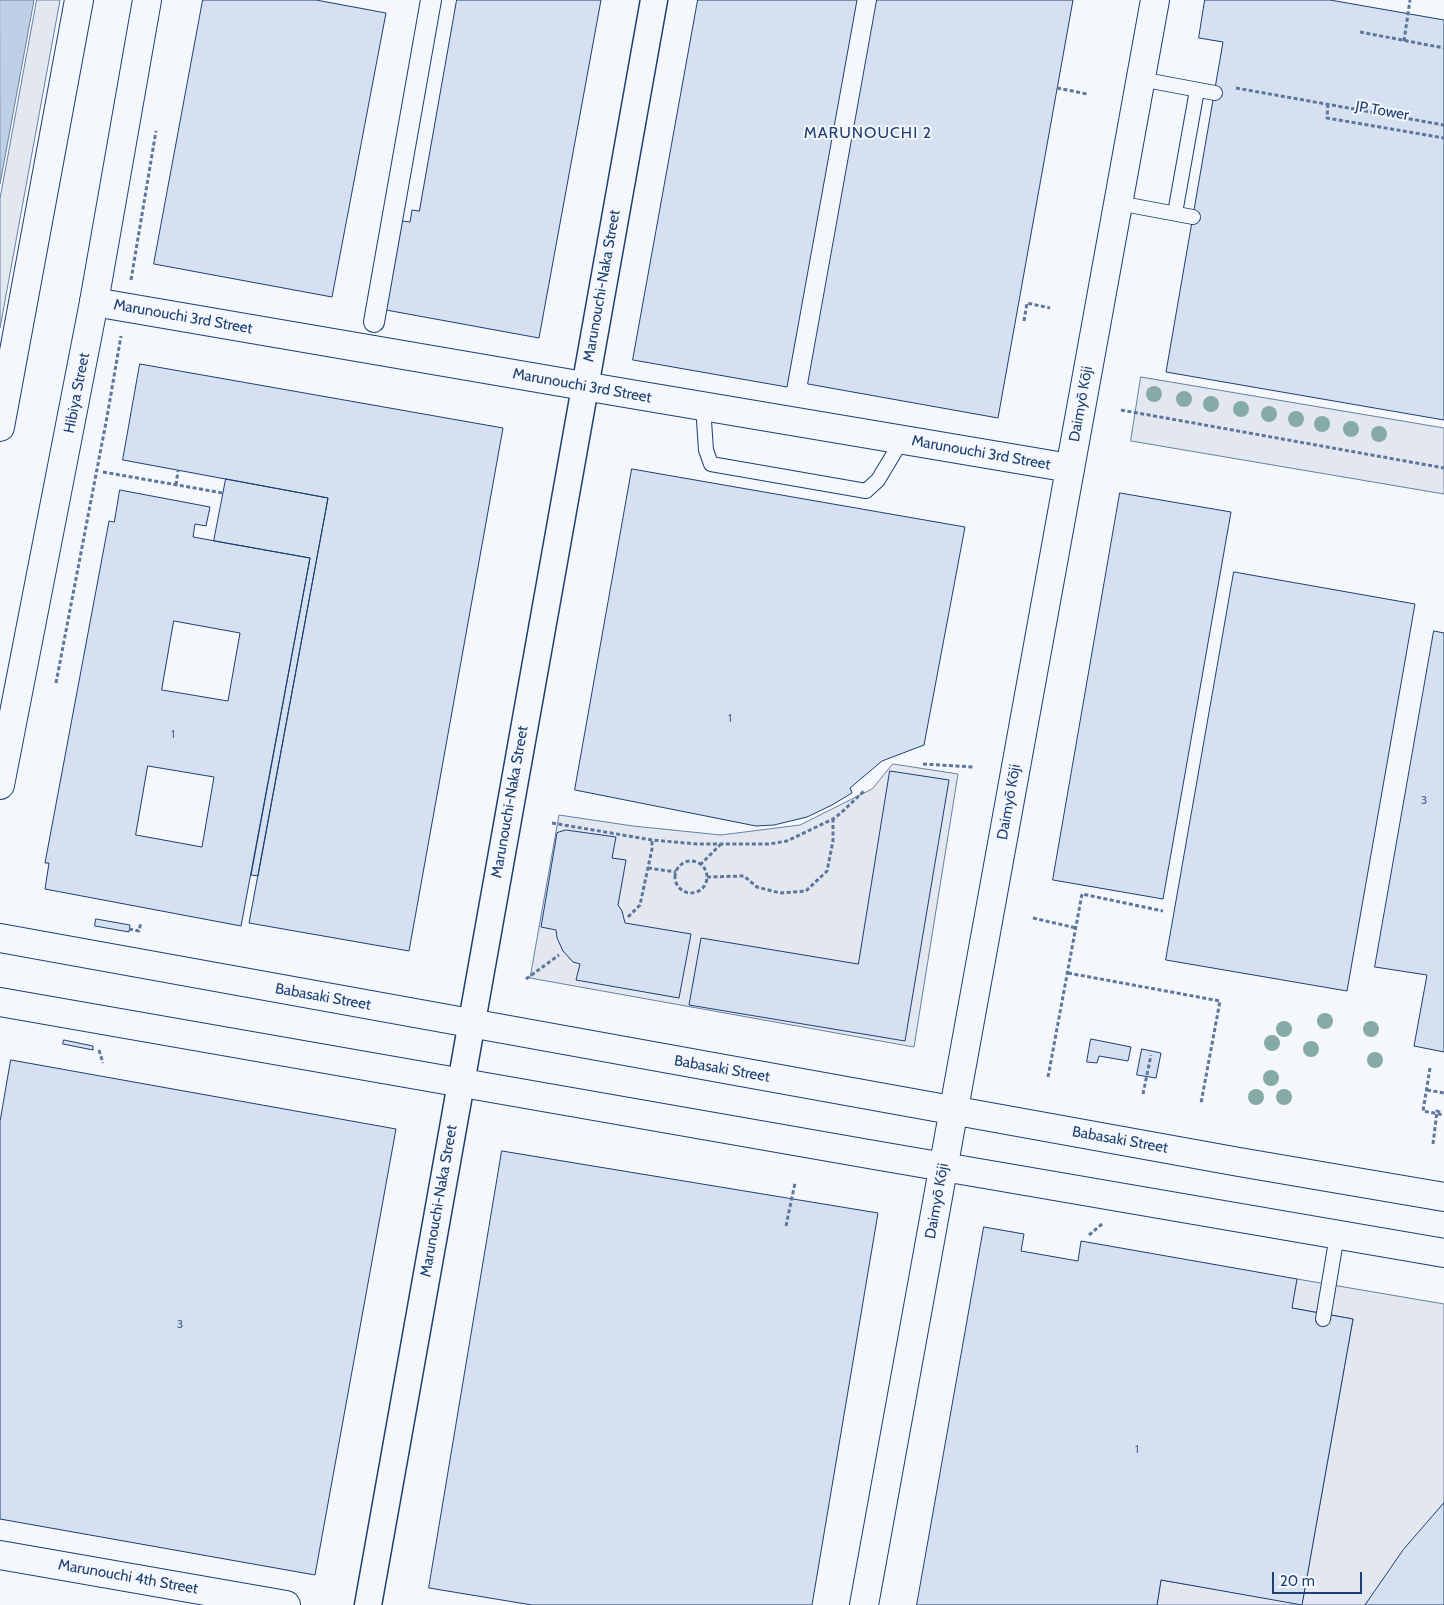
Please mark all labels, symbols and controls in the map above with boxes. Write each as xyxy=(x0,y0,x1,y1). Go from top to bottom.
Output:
street label: JP Tower xyxy=(1354,97,1410,125)
district label: MARUNOUCHI 2 xyxy=(802,123,934,143)
street label: Marunouchi-Naka Street xyxy=(580,208,624,364)
street label: Marunouchi 3rd Street xyxy=(112,296,254,338)
street label: Hibiya Street xyxy=(60,351,94,435)
street label: Marunouchi 3rd Street xyxy=(511,365,653,407)
street label: Daimyō Kōji xyxy=(1066,365,1096,443)
street label: Marunouchi 3rd Street xyxy=(910,432,1052,474)
house number: 1 xyxy=(728,711,732,725)
street label: Marunouchi-Naka Street xyxy=(488,724,532,880)
house number: 1 xyxy=(171,727,175,741)
street label: Daimyō Kōji xyxy=(994,763,1024,841)
house number: 3 xyxy=(1421,793,1427,807)
street label: Babasaki Street xyxy=(274,980,372,1014)
street label: Babasaki Street xyxy=(673,1052,771,1086)
street label: Marunouchi-Naka Street xyxy=(417,1123,461,1279)
street label: Babasaki Street xyxy=(1071,1123,1169,1157)
street label: Daimyō Kōji xyxy=(922,1162,952,1240)
house number: 3 xyxy=(177,1317,183,1331)
house number: 1 xyxy=(1135,1442,1139,1456)
street label: Marunouchi 4th Street xyxy=(57,1556,199,1598)
scale bar xyxy=(1274,1562,1364,1594)
text: 20 m xyxy=(1280,1572,1315,1590)

